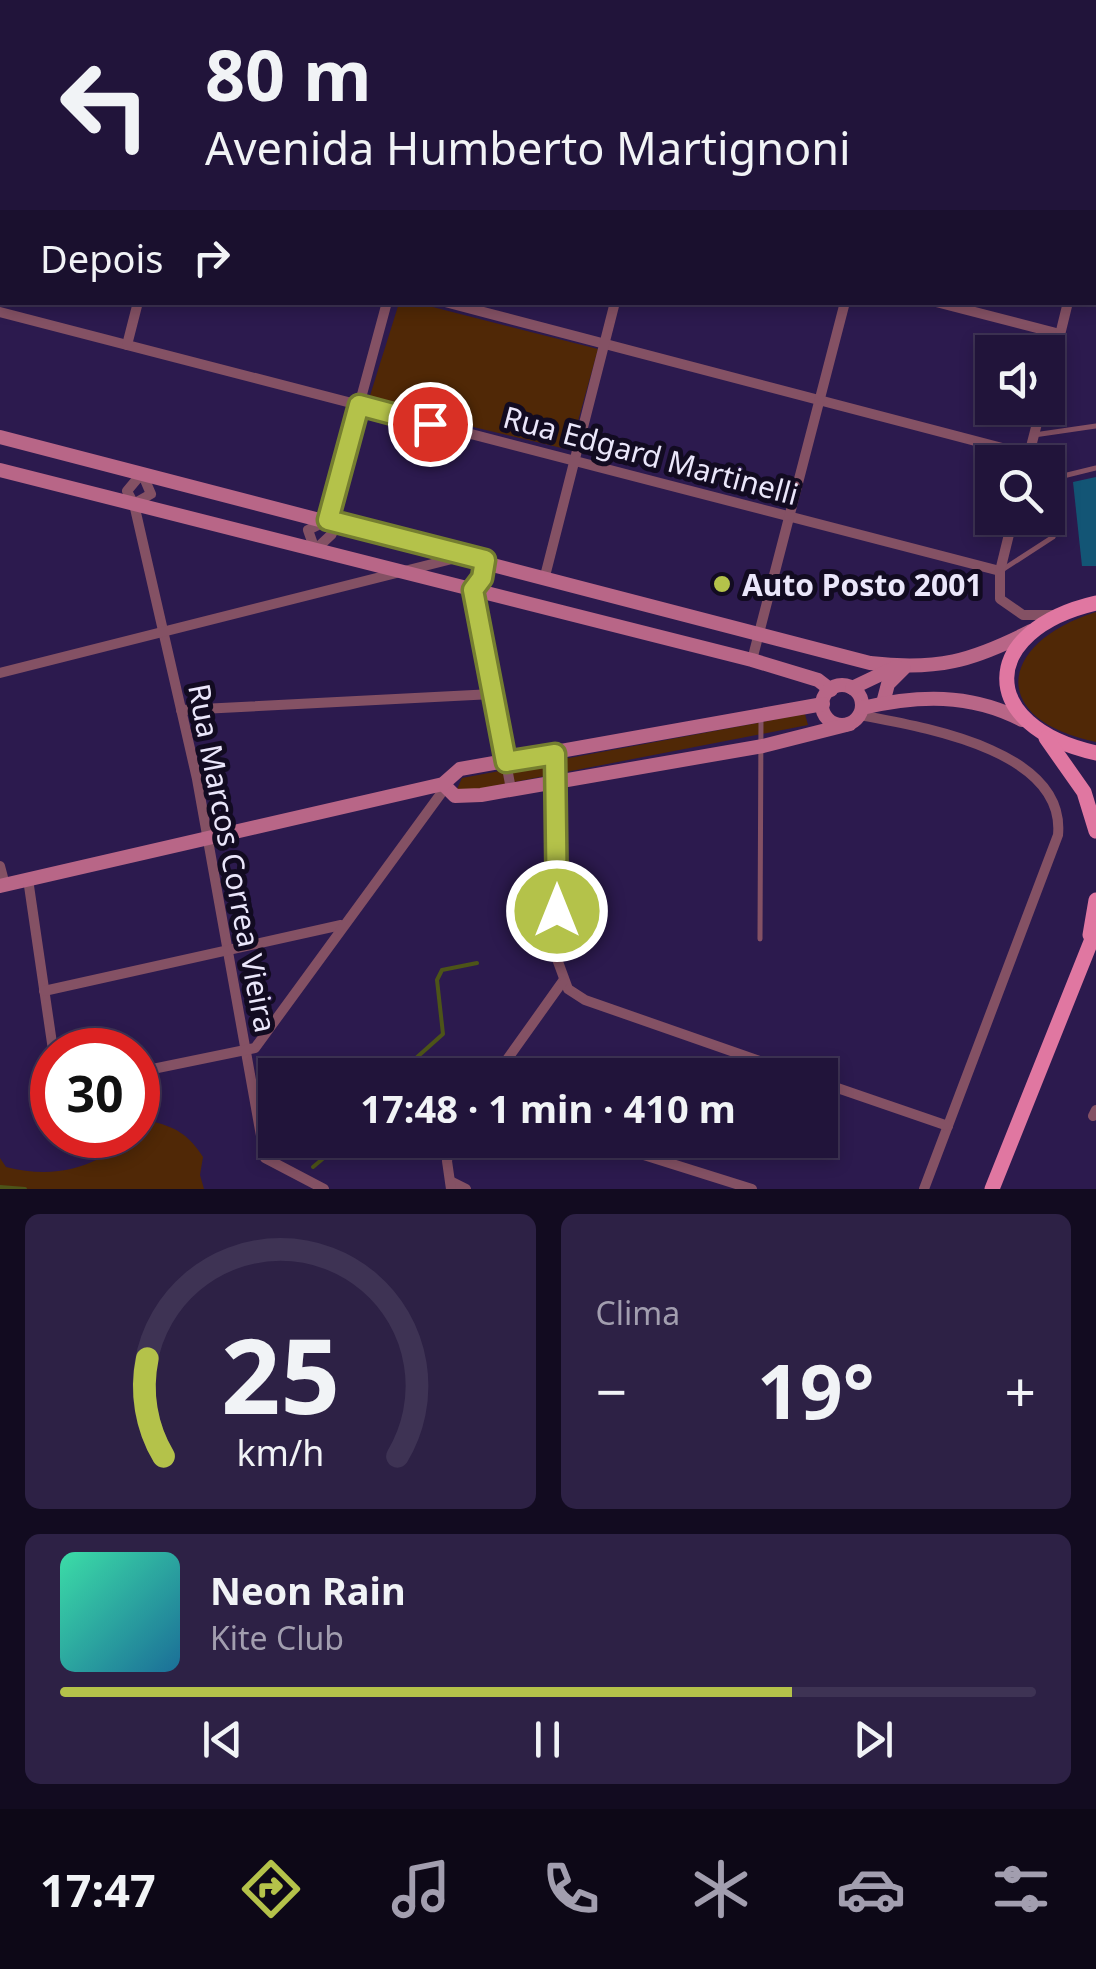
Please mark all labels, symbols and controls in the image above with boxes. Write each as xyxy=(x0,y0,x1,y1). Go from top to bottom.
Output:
text: 80 m xyxy=(205,26,372,122)
icon: left xyxy=(40,40,170,170)
text: Avenida Humberto Martignoni xyxy=(205,117,851,178)
icon: right xyxy=(184,230,239,285)
text: Depois xyxy=(40,232,164,284)
map controls xyxy=(975,335,1065,535)
button: sound xyxy=(975,335,1065,425)
pin xyxy=(388,382,473,467)
street label: Rua Edgard Martinelli xyxy=(499,396,803,514)
icon: arrive xyxy=(403,397,458,452)
button: search xyxy=(975,445,1065,535)
place label: Auto Posto 2001 xyxy=(742,564,982,605)
marker: Auto Posto 2001 xyxy=(711,573,733,595)
street label: Rua Marcos Correa Vieira xyxy=(179,680,287,1036)
position arrow xyxy=(505,859,609,963)
speed limit sign: 30 xyxy=(30,1028,160,1158)
text: 17:48 · 1 min · 410 m xyxy=(360,1082,736,1134)
text: Clima xyxy=(596,1291,680,1334)
text: 25 xyxy=(221,1303,340,1444)
text: 19° xyxy=(757,1339,875,1441)
text: − xyxy=(596,1353,627,1428)
text: + xyxy=(1005,1353,1036,1428)
text: km/h xyxy=(236,1428,324,1476)
text: Neon Rain xyxy=(210,1564,406,1616)
text: Kite Club xyxy=(210,1616,344,1659)
icon: previous xyxy=(195,1712,250,1767)
icon: pause xyxy=(520,1712,575,1767)
icon: next xyxy=(846,1712,901,1767)
icon: directions xyxy=(236,1854,306,1924)
icon: music xyxy=(386,1854,456,1924)
icon: phone xyxy=(536,1854,606,1924)
icon: climate xyxy=(686,1854,756,1924)
icon: car xyxy=(836,1854,906,1924)
icon: filters xyxy=(986,1854,1056,1924)
text: 17:47 xyxy=(40,1859,156,1920)

